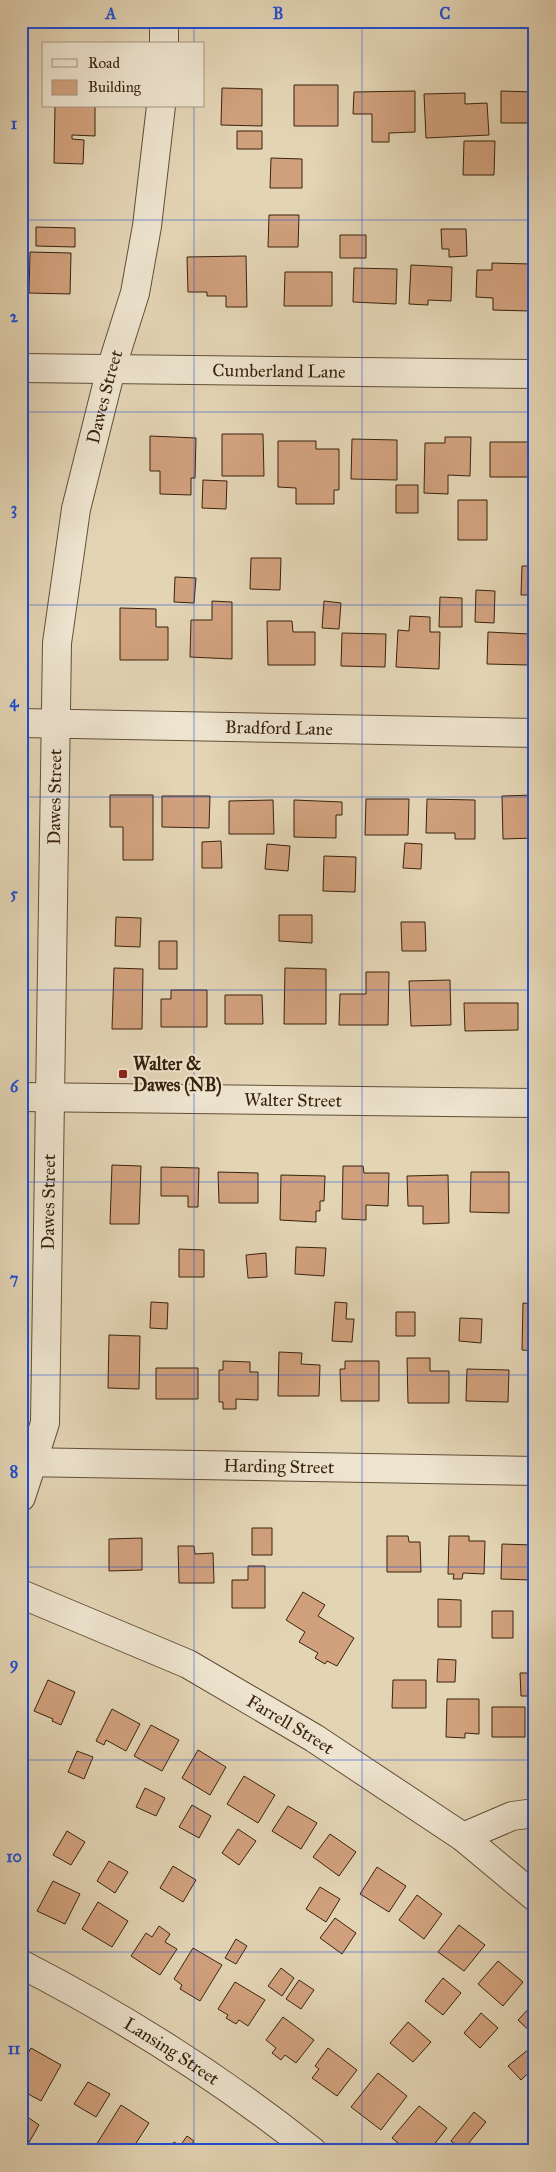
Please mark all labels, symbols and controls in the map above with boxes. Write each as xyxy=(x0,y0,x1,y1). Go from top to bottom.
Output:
text: A xyxy=(105,4,117,23)
text: B xyxy=(273,4,283,23)
text: C xyxy=(440,4,451,23)
legend xyxy=(42,42,205,108)
text: Road xyxy=(88,54,120,72)
text: Building xyxy=(88,78,142,96)
text: 1 xyxy=(11,114,18,133)
text: 2 xyxy=(10,307,19,326)
street label: Dawes Street xyxy=(82,347,128,446)
street label: Cumberland Lane xyxy=(212,359,346,383)
text: 3 xyxy=(11,499,17,519)
text: 4 xyxy=(10,692,20,712)
street label: Bradford Lane xyxy=(225,716,333,740)
street label: Dawes Street xyxy=(43,748,66,845)
text: 5 xyxy=(10,884,18,903)
place label: Walter & Dawes (NB) xyxy=(133,1053,222,1097)
marker: Walter & Dawes (NB) xyxy=(117,1068,129,1080)
text: 6 xyxy=(10,1077,19,1096)
street label: Walter Street xyxy=(244,1089,343,1112)
street label: Dawes Street xyxy=(37,1153,60,1250)
text: 7 xyxy=(10,1269,19,1288)
street label: Harding Street xyxy=(223,1455,335,1479)
text: 8 xyxy=(10,1462,18,1481)
text: 9 xyxy=(10,1654,18,1674)
street label: Farrell Street xyxy=(243,1690,339,1760)
text: 10 xyxy=(6,1847,22,1866)
street label: Lansing Street xyxy=(120,2013,224,2090)
text: 11 xyxy=(8,2039,21,2058)

